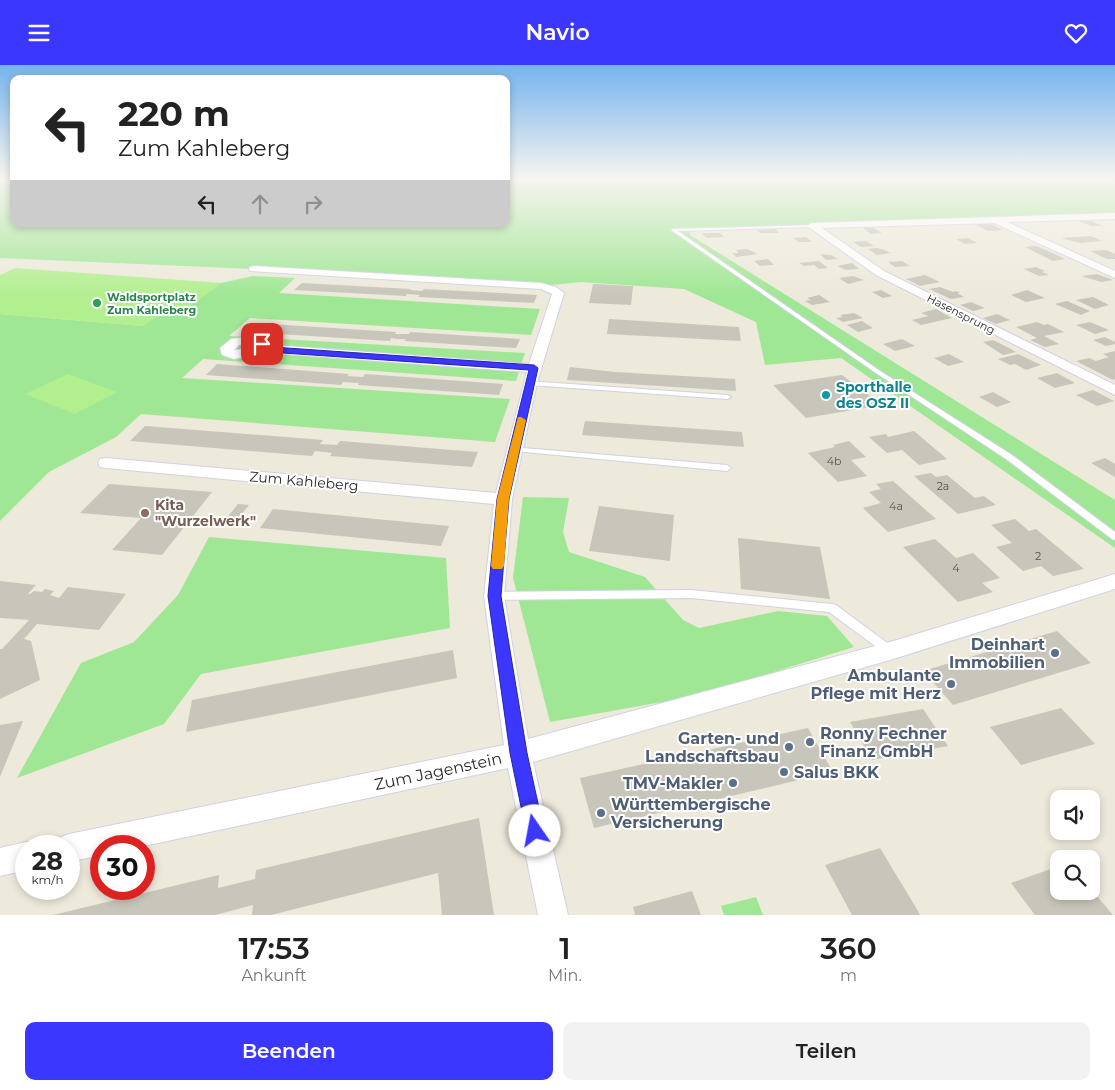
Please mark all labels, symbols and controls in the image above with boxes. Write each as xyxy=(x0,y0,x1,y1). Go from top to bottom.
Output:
icon: menu xyxy=(25,19,53,47)
text: Navio xyxy=(525,19,590,46)
icon: heart xyxy=(1062,19,1090,47)
text: 220 m xyxy=(118,92,230,135)
icon: left xyxy=(35,95,100,160)
text: Zum Kahleberg xyxy=(118,135,290,162)
icon: left xyxy=(193,190,221,218)
icon: ahead xyxy=(246,190,274,218)
icon: right xyxy=(299,190,327,218)
place label: Waldsportplatz Zum Kahleberg xyxy=(107,290,196,317)
street label: Hasensprung xyxy=(925,291,997,337)
marker: Waldsportplatz Zum Kahleberg xyxy=(91,297,103,309)
pin xyxy=(241,323,283,365)
icon: arrive xyxy=(248,330,276,358)
place label: Sporthalle des OSZ II xyxy=(836,378,912,412)
marker: Sporthalle des OSZ II xyxy=(820,389,832,401)
house number: 4b xyxy=(827,454,841,468)
street label: Zum Kahleberg xyxy=(249,467,359,495)
house number: 2a xyxy=(937,479,949,493)
place label: Kita "Wurzelwerk" xyxy=(155,496,256,530)
house number: 4a xyxy=(889,499,903,513)
marker: Kita "Wurzelwerk" xyxy=(139,507,151,519)
house number: 2 xyxy=(1035,549,1041,563)
house number: 4 xyxy=(952,561,960,575)
place label: Deinhart Immobilien xyxy=(949,635,1045,672)
marker: Deinhart Immobilien xyxy=(1049,647,1061,659)
place label: Ambulante Pflege mit Herz xyxy=(811,666,941,703)
marker: Ambulante Pflege mit Herz xyxy=(945,678,957,690)
place label: Ronny Fechner Finanz GmbH xyxy=(820,724,947,761)
place label: Garten- und Landschaftsbau xyxy=(645,729,779,766)
marker: Ronny Fechner Finanz GmbH xyxy=(804,736,816,748)
marker: Garten- und Landschaftsbau xyxy=(783,741,795,753)
street label: Zum Jagenstein xyxy=(373,749,504,794)
place label: Salus BKK xyxy=(794,763,880,782)
marker: Salus BKK xyxy=(778,766,790,778)
place label: TMV-Makler xyxy=(623,774,723,793)
marker: TMV-Makler xyxy=(727,777,739,789)
map controls xyxy=(1050,790,1100,900)
button: sound xyxy=(1050,790,1100,840)
place label: Württembergische Versicherung xyxy=(610,795,771,832)
position arrow xyxy=(508,804,560,856)
marker: Württembergische Versicherung xyxy=(595,807,607,819)
speed limit sign: 30 xyxy=(90,835,155,900)
text: 28 xyxy=(32,846,63,876)
button: search xyxy=(1050,850,1100,900)
text: km/h xyxy=(31,872,64,887)
text: 17:53 xyxy=(238,930,310,967)
text: 1 xyxy=(559,930,571,967)
text: 360 xyxy=(820,930,877,967)
text: Ankunft xyxy=(241,966,307,985)
text: Min. xyxy=(548,966,582,985)
text: m xyxy=(840,966,857,985)
button: Beenden xyxy=(25,1022,553,1080)
button: Teilen xyxy=(563,1022,1090,1080)

